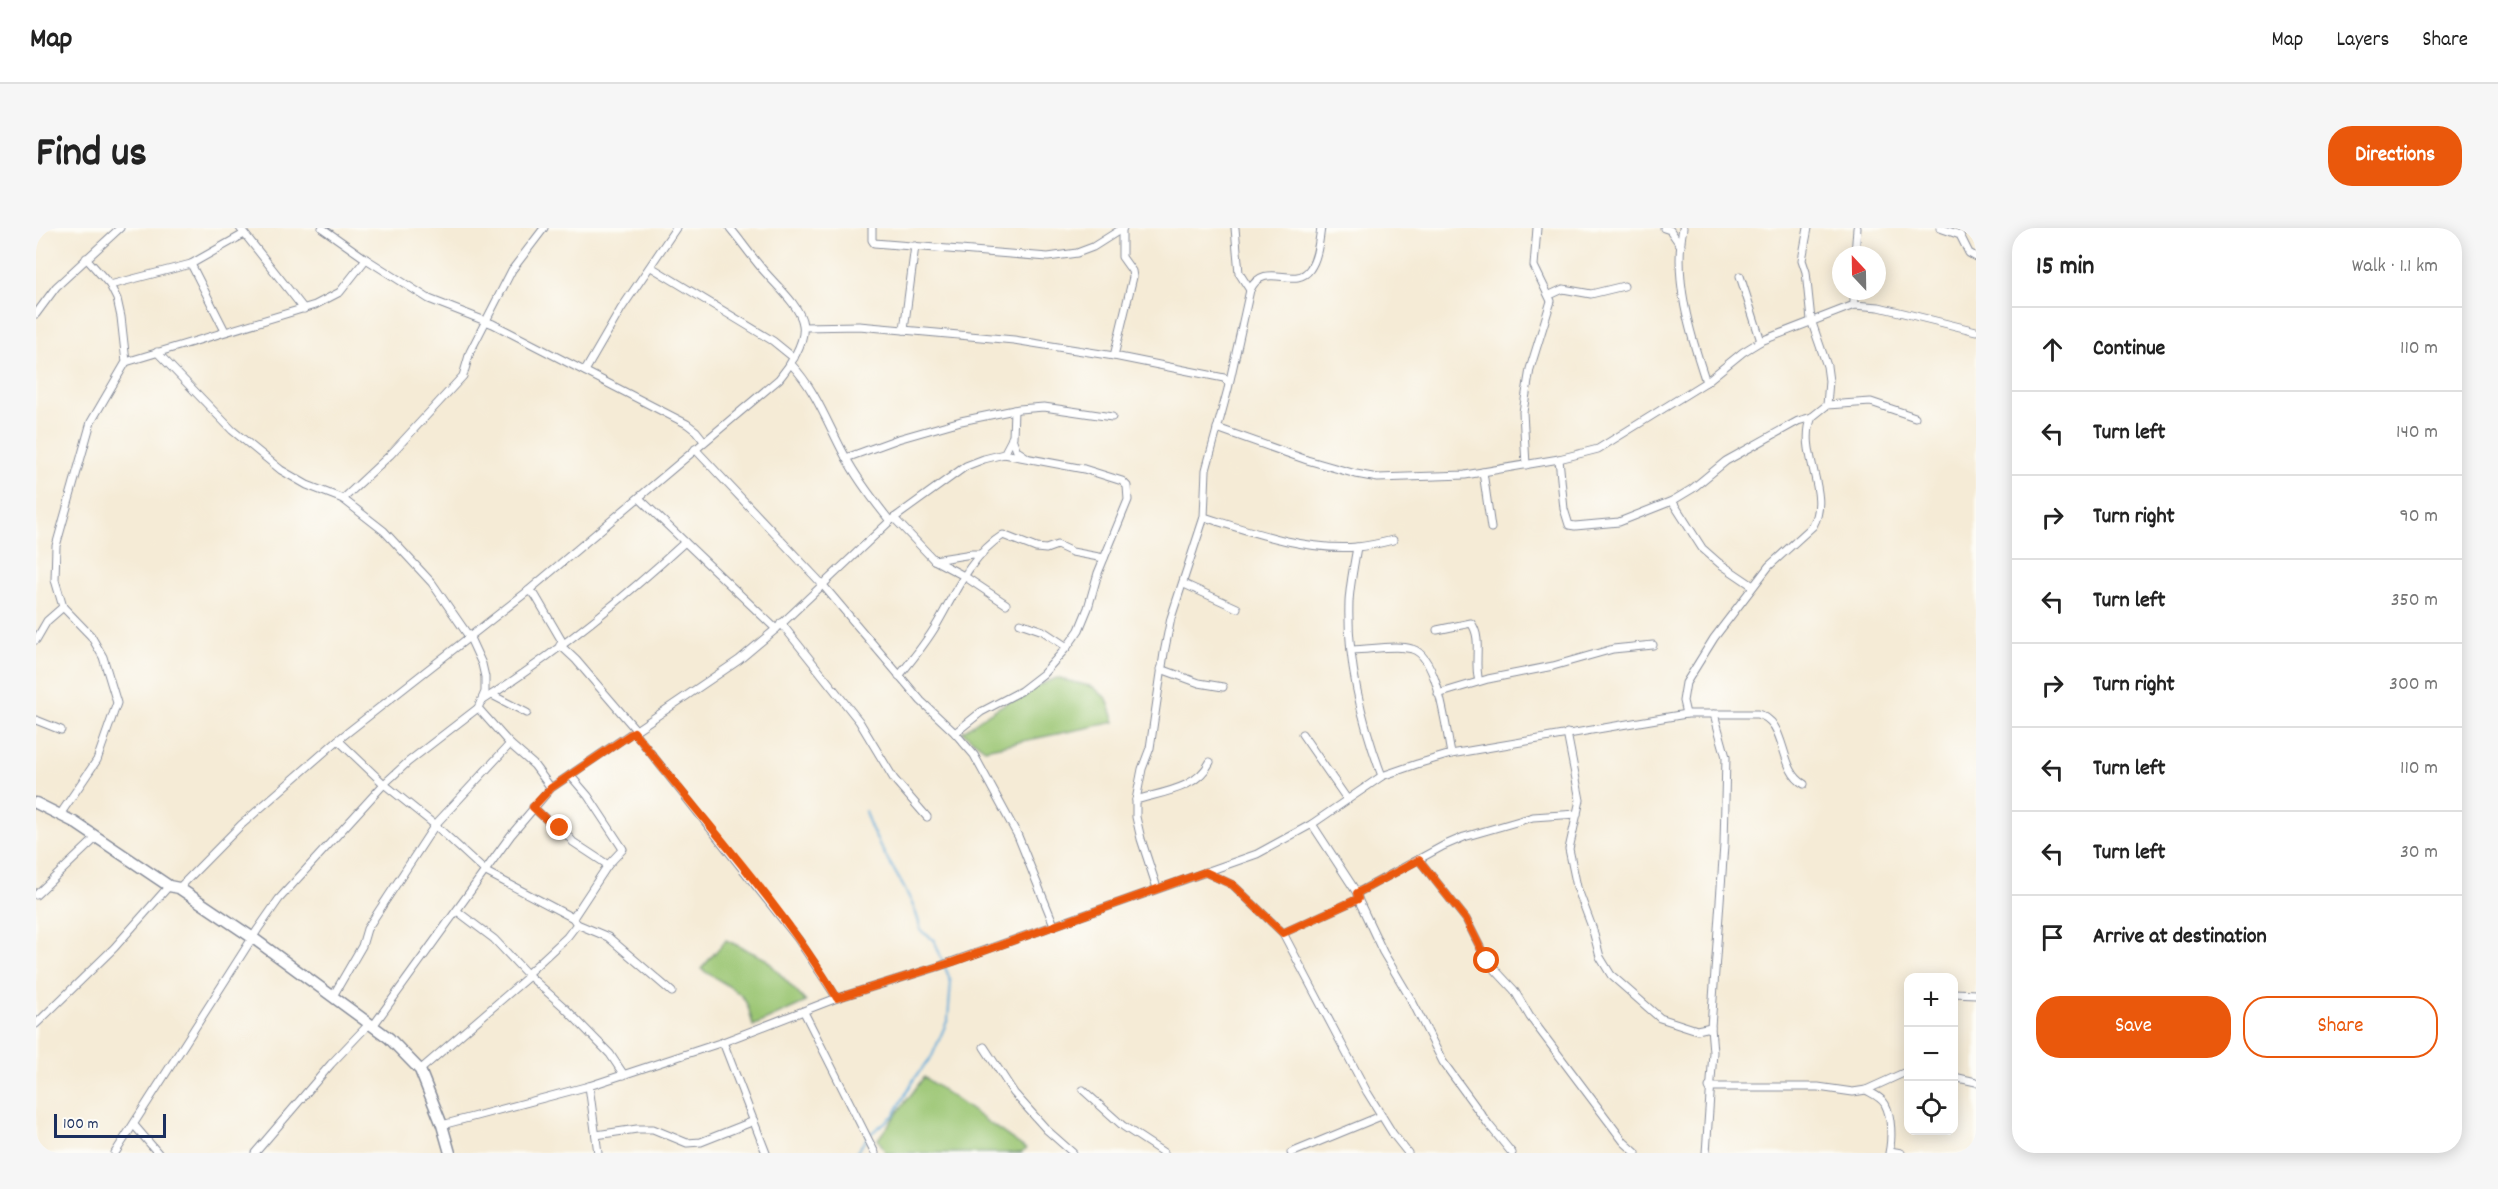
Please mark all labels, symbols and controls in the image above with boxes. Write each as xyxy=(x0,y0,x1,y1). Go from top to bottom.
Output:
text: Map xyxy=(30,21,72,61)
text: Map xyxy=(2272,26,2303,56)
text: Layers xyxy=(2336,26,2389,56)
text: Share xyxy=(2422,26,2468,56)
text: Find us xyxy=(36,126,147,186)
button: Directions xyxy=(2328,126,2462,186)
north arrow xyxy=(1832,246,1886,300)
text: 15 min xyxy=(2036,249,2094,286)
text: Walk · 1.1 km xyxy=(2352,253,2438,281)
icon: ahead xyxy=(2036,333,2069,366)
text: Continue xyxy=(2093,334,2165,365)
text: 110 m xyxy=(2400,335,2438,363)
icon: left xyxy=(2036,417,2069,450)
text: Turn left xyxy=(2093,418,2165,449)
text: 140 m xyxy=(2396,419,2438,447)
icon: right xyxy=(2036,501,2069,534)
text: Turn right xyxy=(2093,502,2175,533)
text: 90 m xyxy=(2400,503,2438,531)
icon: left xyxy=(2036,585,2069,618)
text: Turn left xyxy=(2093,586,2165,617)
text: 350 m xyxy=(2391,587,2438,615)
icon: right xyxy=(2036,669,2069,702)
text: Turn right xyxy=(2093,670,2175,701)
text: 300 m xyxy=(2389,671,2438,699)
icon: left xyxy=(2036,753,2069,786)
text: Turn left xyxy=(2093,754,2165,785)
text: 110 m xyxy=(2400,755,2438,783)
route end xyxy=(546,814,572,840)
icon: left xyxy=(2036,837,2069,870)
text: Turn left xyxy=(2093,838,2165,869)
text: 30 m xyxy=(2400,839,2438,867)
icon: arrive xyxy=(2036,921,2069,954)
text: Arrive at destination xyxy=(2093,922,2267,953)
route start xyxy=(1473,947,1499,973)
map controls xyxy=(1904,973,1958,1135)
button: + xyxy=(1904,973,1958,1027)
button: Save xyxy=(2036,996,2231,1058)
button: Share xyxy=(2243,996,2438,1058)
button: − xyxy=(1904,1027,1958,1081)
button: locate xyxy=(1904,1081,1958,1135)
scale bar xyxy=(54,1111,166,1138)
text: 100 m xyxy=(63,1113,99,1136)

